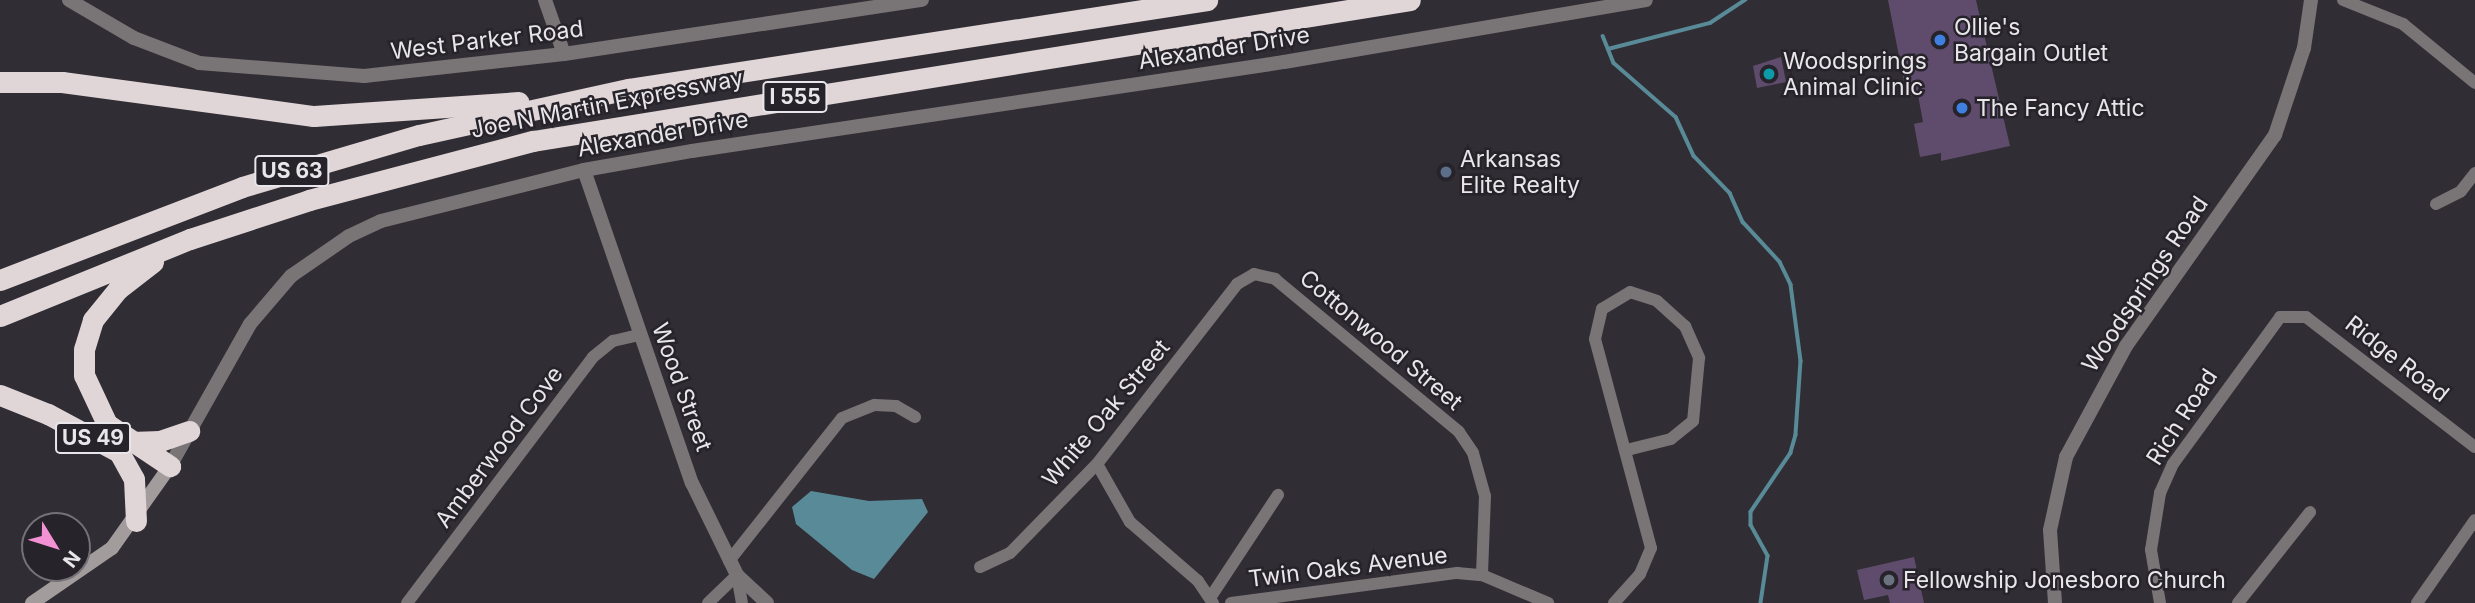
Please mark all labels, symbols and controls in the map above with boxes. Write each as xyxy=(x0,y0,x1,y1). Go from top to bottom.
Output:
place label: Ollie's Bargain Outlet xyxy=(1954,13,2108,67)
street label: West Parker Road xyxy=(389,14,585,66)
street label: Alexander Drive xyxy=(1136,21,1312,75)
marker: Ollie's Bargain Outlet xyxy=(1932,32,1948,48)
place label: Woodsprings Animal Clinic xyxy=(1783,47,1927,101)
street label: Joe N Martin Expressway xyxy=(468,64,746,144)
marker: Woodsprings Animal Clinic xyxy=(1761,66,1777,82)
road number: I 555 xyxy=(762,80,828,114)
place label: The Fancy Attic xyxy=(1976,94,2145,122)
marker: The Fancy Attic xyxy=(1954,100,1970,116)
street label: Alexander Drive xyxy=(575,105,751,163)
place label: Arkansas Elite Realty xyxy=(1460,145,1580,199)
road number: US 63 xyxy=(254,154,330,188)
marker: Arkansas Elite Realty xyxy=(1438,164,1454,180)
street label: Woodsprings Road xyxy=(2076,191,2214,377)
street label: Cottonwood Street xyxy=(1294,264,1468,416)
street label: Ridge Road xyxy=(2340,310,2454,408)
street label: Wood Street xyxy=(646,319,718,455)
street label: White Oak Street xyxy=(1036,334,1176,492)
street label: Amberwood Cove xyxy=(429,361,569,533)
street label: Rich Road xyxy=(2141,364,2223,470)
road number: US 49 xyxy=(55,420,132,456)
north arrow xyxy=(21,512,91,582)
street label: Twin Oaks Avenue xyxy=(1247,541,1449,593)
text: N xyxy=(58,546,85,572)
place label: Fellowship Jonesboro Church xyxy=(1903,566,2226,594)
marker: Fellowship Jonesboro Church xyxy=(1881,572,1897,588)

